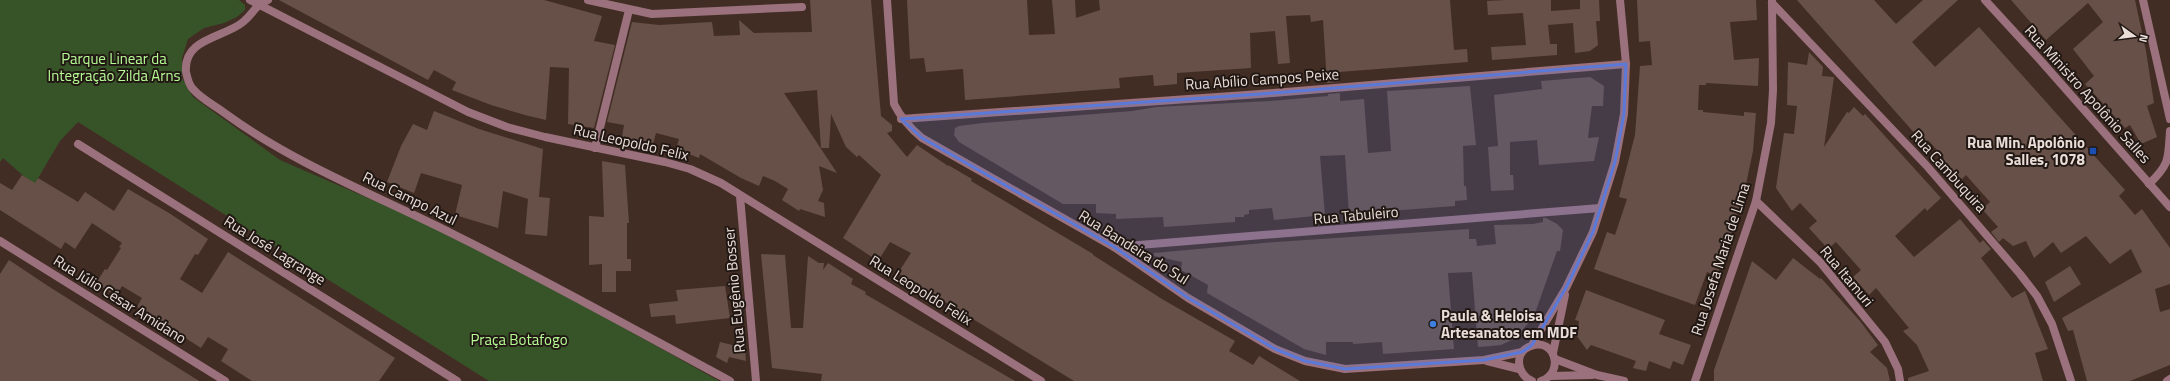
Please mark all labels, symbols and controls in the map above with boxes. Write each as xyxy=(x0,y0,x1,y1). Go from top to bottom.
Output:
north arrow xyxy=(2114,16,2154,56)
street label: Rua Ministro Apolônio Salles xyxy=(2019,20,2157,168)
text: N xyxy=(2135,33,2152,44)
park label: Parque Linear da Integração Zilda Arns xyxy=(48,47,180,87)
street label: Rua Abílio Campos Peixe xyxy=(1184,62,1340,96)
street label: Rua Leopoldo Felix xyxy=(571,118,691,166)
street label: Rua Cambuquira xyxy=(1906,125,1993,218)
place label: Rua Min. Apolônio Salles, 1078 xyxy=(1967,131,2085,171)
marker: Rua Min. Apolônio Salles, 1078 xyxy=(2088,146,2098,156)
street label: Rua Campo Azul xyxy=(359,165,461,231)
street label: Rua Josefa Maria de Lima xyxy=(1684,179,1756,338)
street label: Rua Tabuleiro xyxy=(1313,200,1400,230)
street label: Rua Bandeira do Sul xyxy=(1074,204,1194,290)
street label: Rua José Lagrange xyxy=(220,209,330,291)
street label: Rua Eugênio Bosser xyxy=(717,226,751,354)
street label: Rua Itamuri xyxy=(1815,240,1879,312)
street label: Rua Júlio César Amidano xyxy=(49,249,191,349)
street label: Rua Leopoldo Felix xyxy=(865,249,977,331)
place label: Paula & Heloisa Artesanatos em MDF xyxy=(1441,304,1577,344)
marker: Paula & Heloisa Artesanatos em MDF xyxy=(1428,319,1438,329)
park label: Praça Botafogo xyxy=(470,328,568,351)

